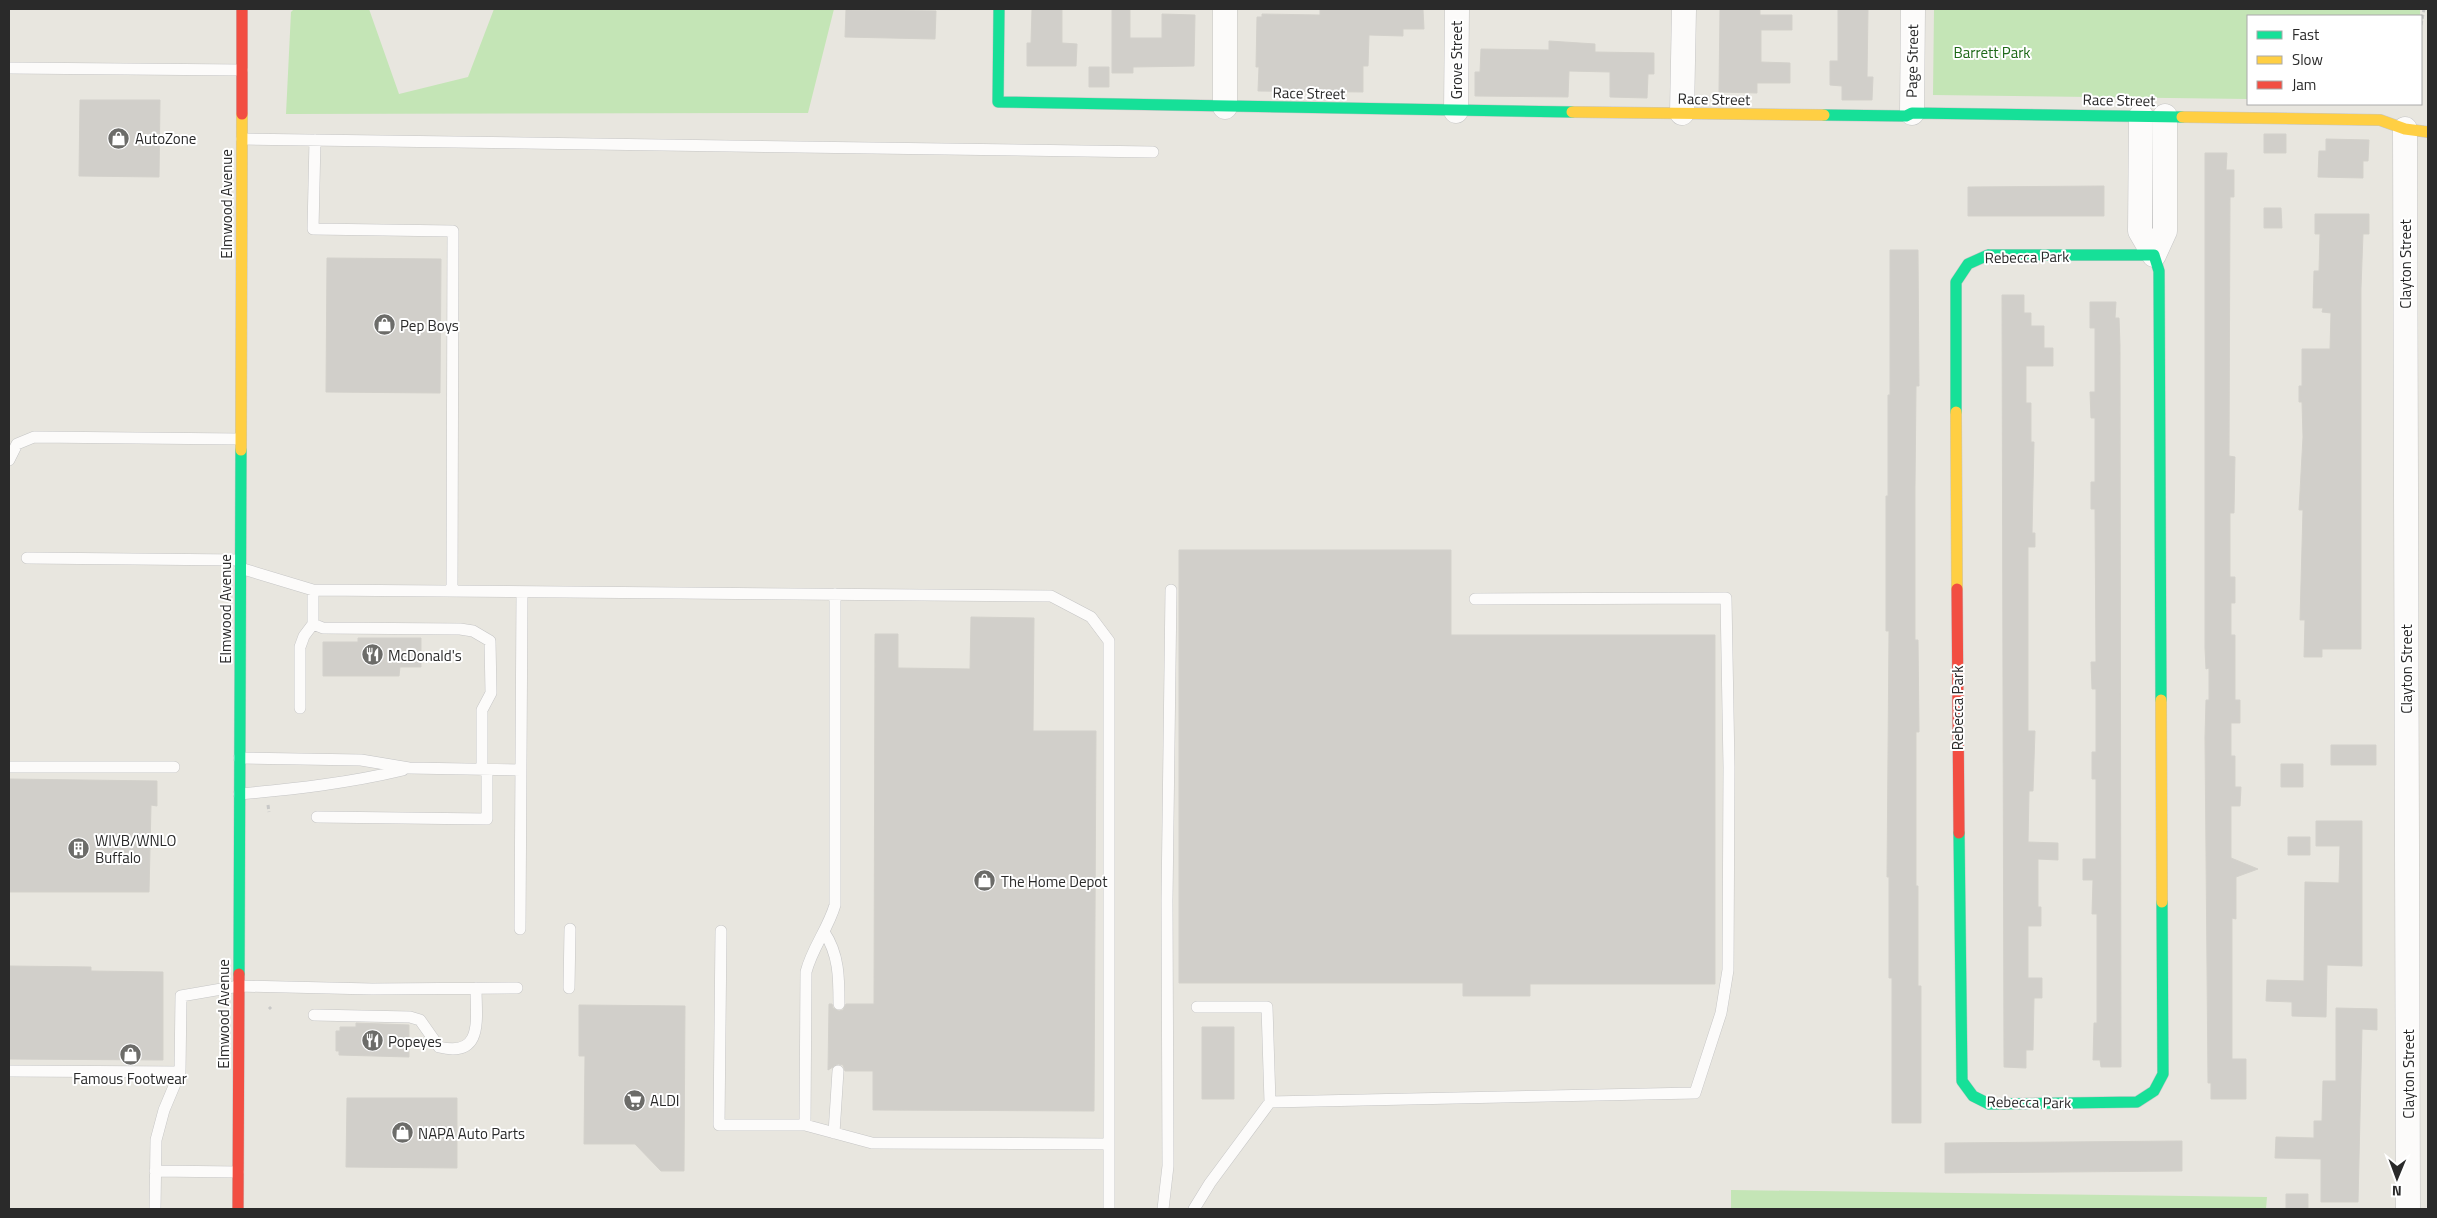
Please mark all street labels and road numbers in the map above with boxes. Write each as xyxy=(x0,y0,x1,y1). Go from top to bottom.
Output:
street label: Grove Street xyxy=(1445,20,1468,99)
street label: Page Street xyxy=(1900,23,1924,98)
street label: Race Street xyxy=(1272,81,1346,105)
street label: Race Street xyxy=(1677,87,1751,111)
street label: Race Street xyxy=(2082,88,2156,112)
street label: Elmwood Avenue xyxy=(215,149,238,259)
street label: Clayton Street xyxy=(2394,219,2417,309)
street label: Rebecca Park xyxy=(1984,245,2070,269)
street label: Elmwood Avenue xyxy=(214,554,237,664)
street label: Clayton Street xyxy=(2395,624,2418,714)
street label: Rebecca Park xyxy=(1946,666,1969,750)
street label: Elmwood Avenue xyxy=(212,959,235,1069)
street label: Clayton Street xyxy=(2397,1029,2420,1119)
street label: Rebecca Park xyxy=(1986,1090,2072,1114)

